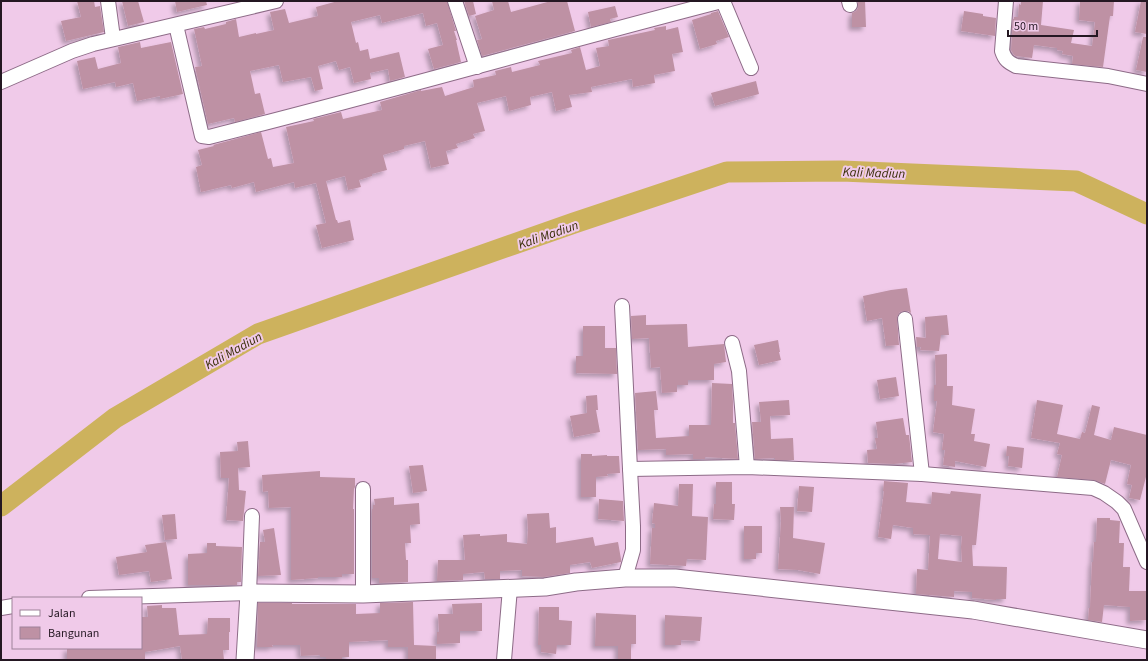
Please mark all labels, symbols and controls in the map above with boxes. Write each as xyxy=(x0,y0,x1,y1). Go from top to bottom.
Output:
scale bar xyxy=(1008,12,1097,38)
text: 50 m xyxy=(1014,18,1038,35)
water label: Kali Madiun xyxy=(842,163,906,183)
water label: Kali Madiun xyxy=(516,216,581,254)
water label: Kali Madiun xyxy=(202,328,265,374)
legend xyxy=(12,597,142,649)
text: Jalan xyxy=(48,605,75,622)
text: Bangunan xyxy=(48,625,99,642)

